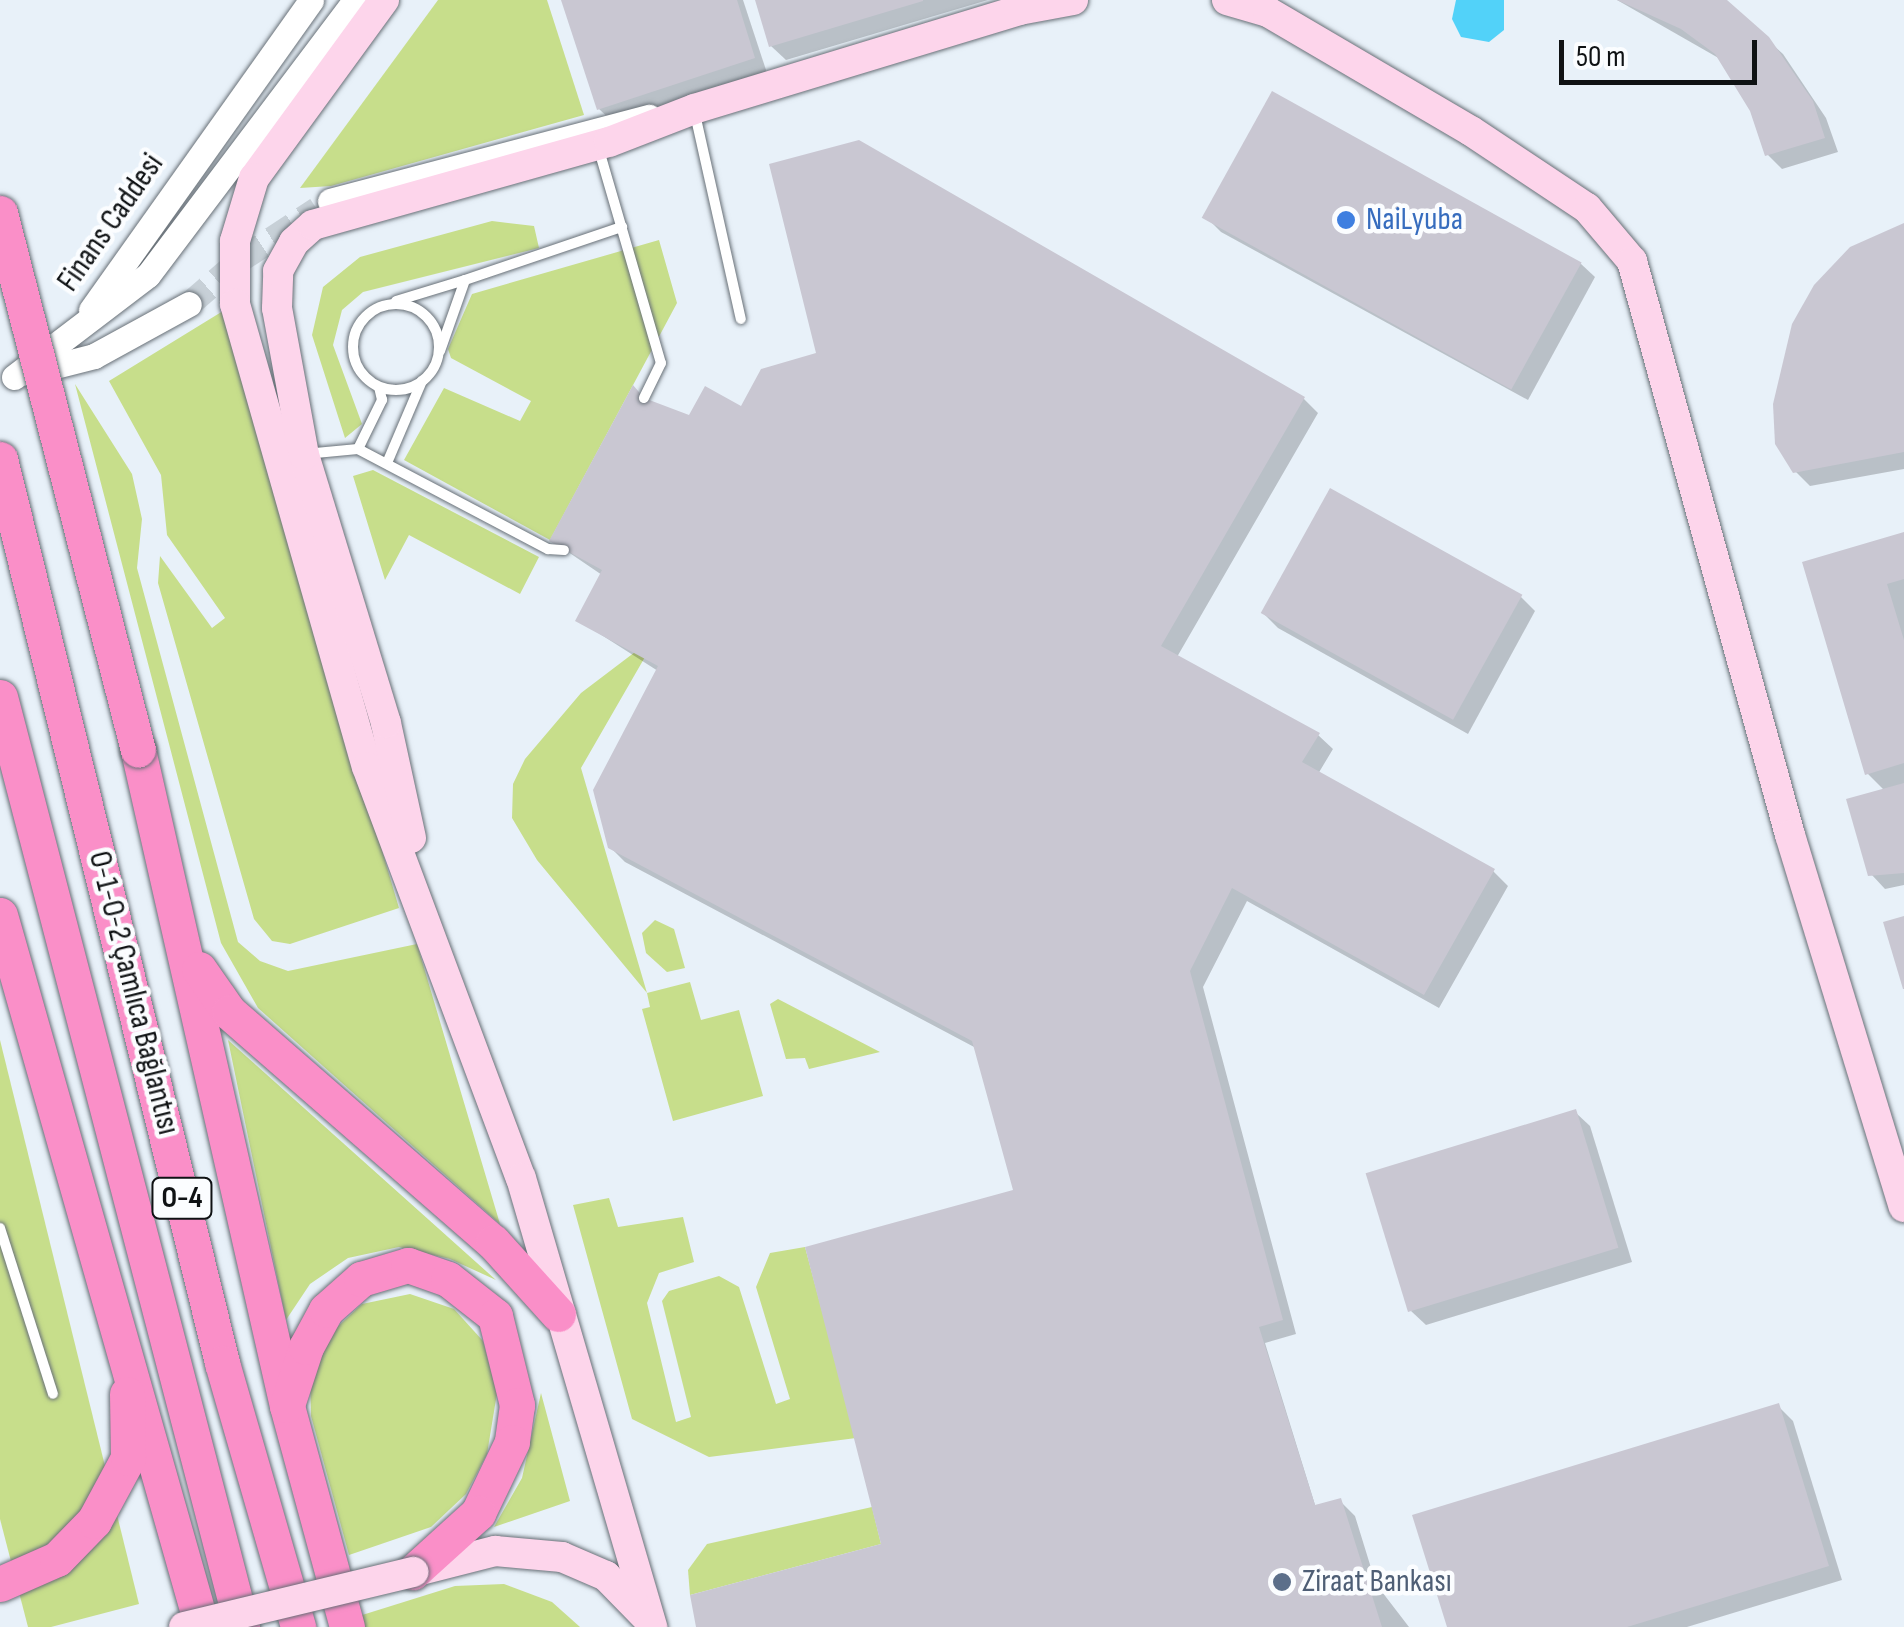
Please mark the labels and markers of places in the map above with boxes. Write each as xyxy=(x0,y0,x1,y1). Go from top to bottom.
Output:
place label: NaiLyuba xyxy=(1366,201,1463,239)
marker: NaiLyuba xyxy=(1335,209,1357,231)
place label: Ziraat Bankası xyxy=(1302,1563,1452,1601)
marker: Ziraat Bankası xyxy=(1271,1571,1293,1593)

